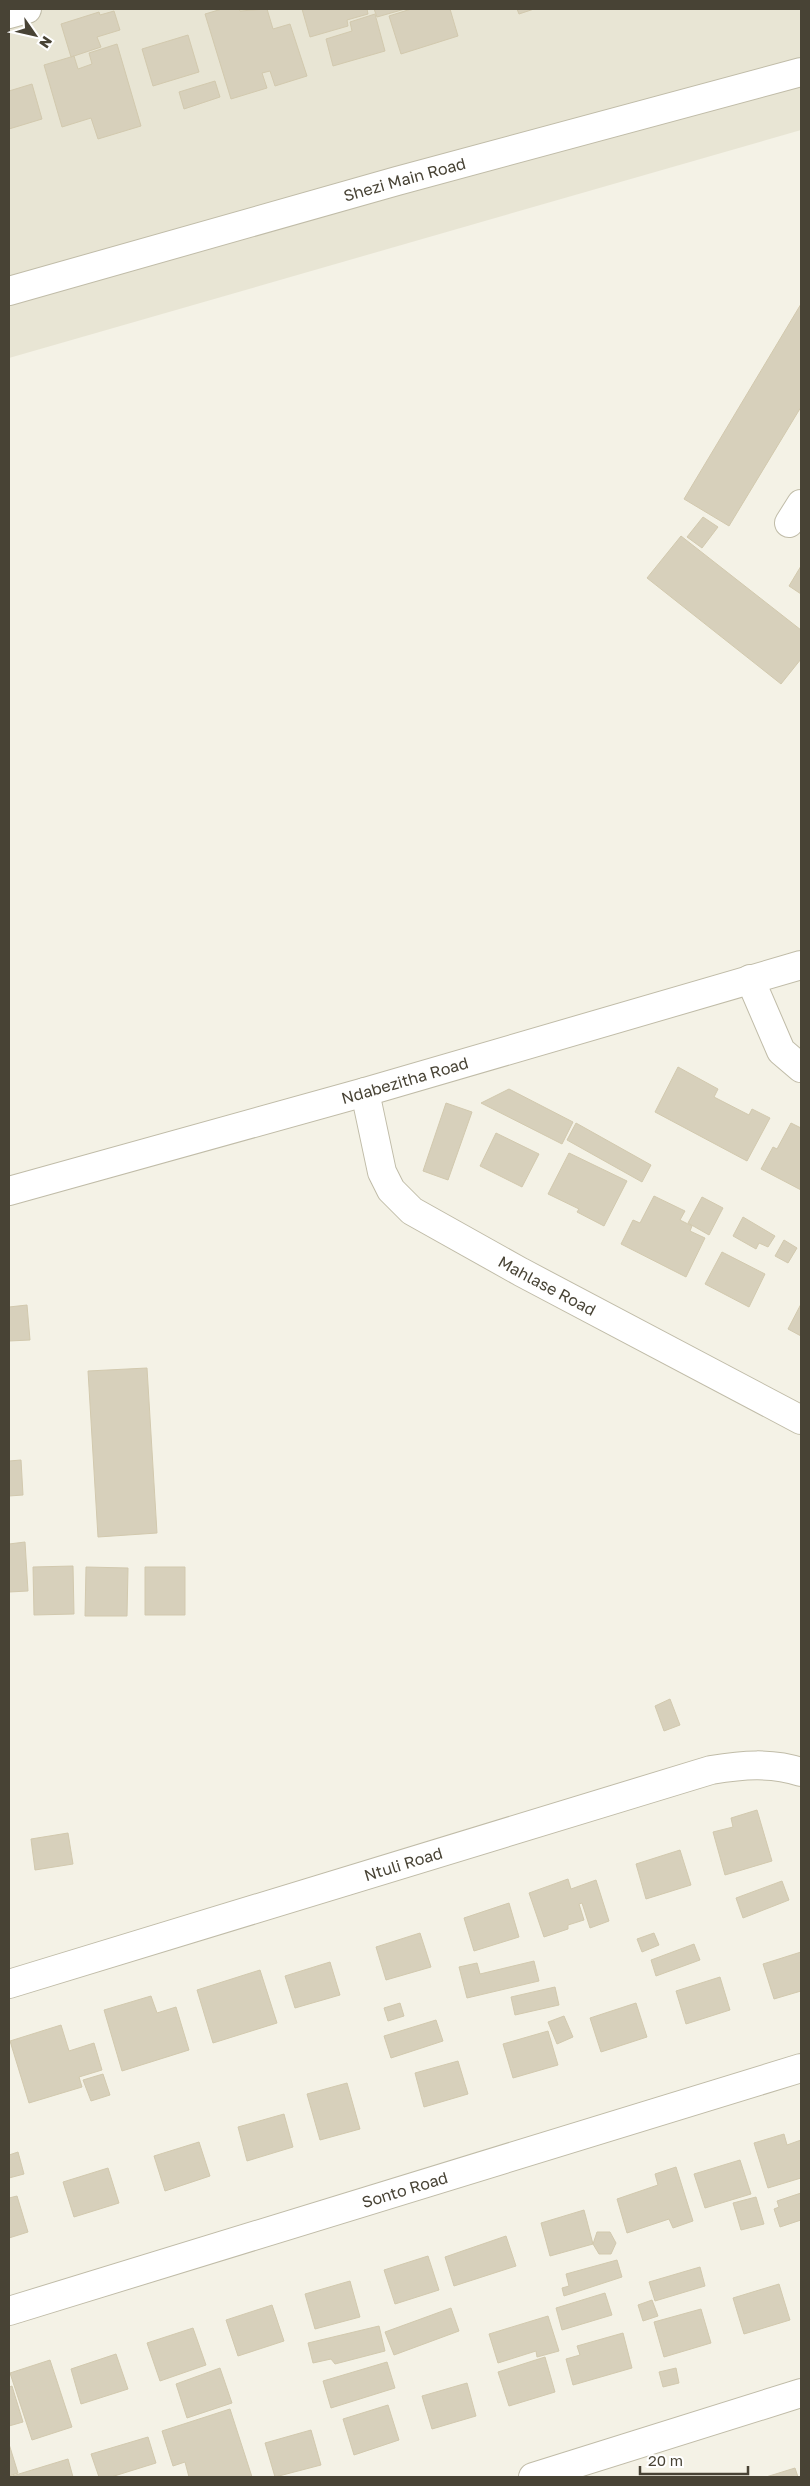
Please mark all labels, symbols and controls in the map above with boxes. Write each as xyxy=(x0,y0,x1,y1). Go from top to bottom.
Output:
north arrow xyxy=(10,10,60,60)
text: N xyxy=(36,33,56,52)
street label: Shezi Main Road xyxy=(341,153,468,206)
street label: Ndabezitha Road xyxy=(339,1052,471,1108)
street label: Mahlase Road xyxy=(495,1251,599,1320)
street label: Ntuli Road xyxy=(361,1842,445,1885)
street label: Sonto Road xyxy=(359,2167,450,2212)
scale bar xyxy=(640,2444,748,2476)
text: 20 m xyxy=(648,2451,683,2469)

